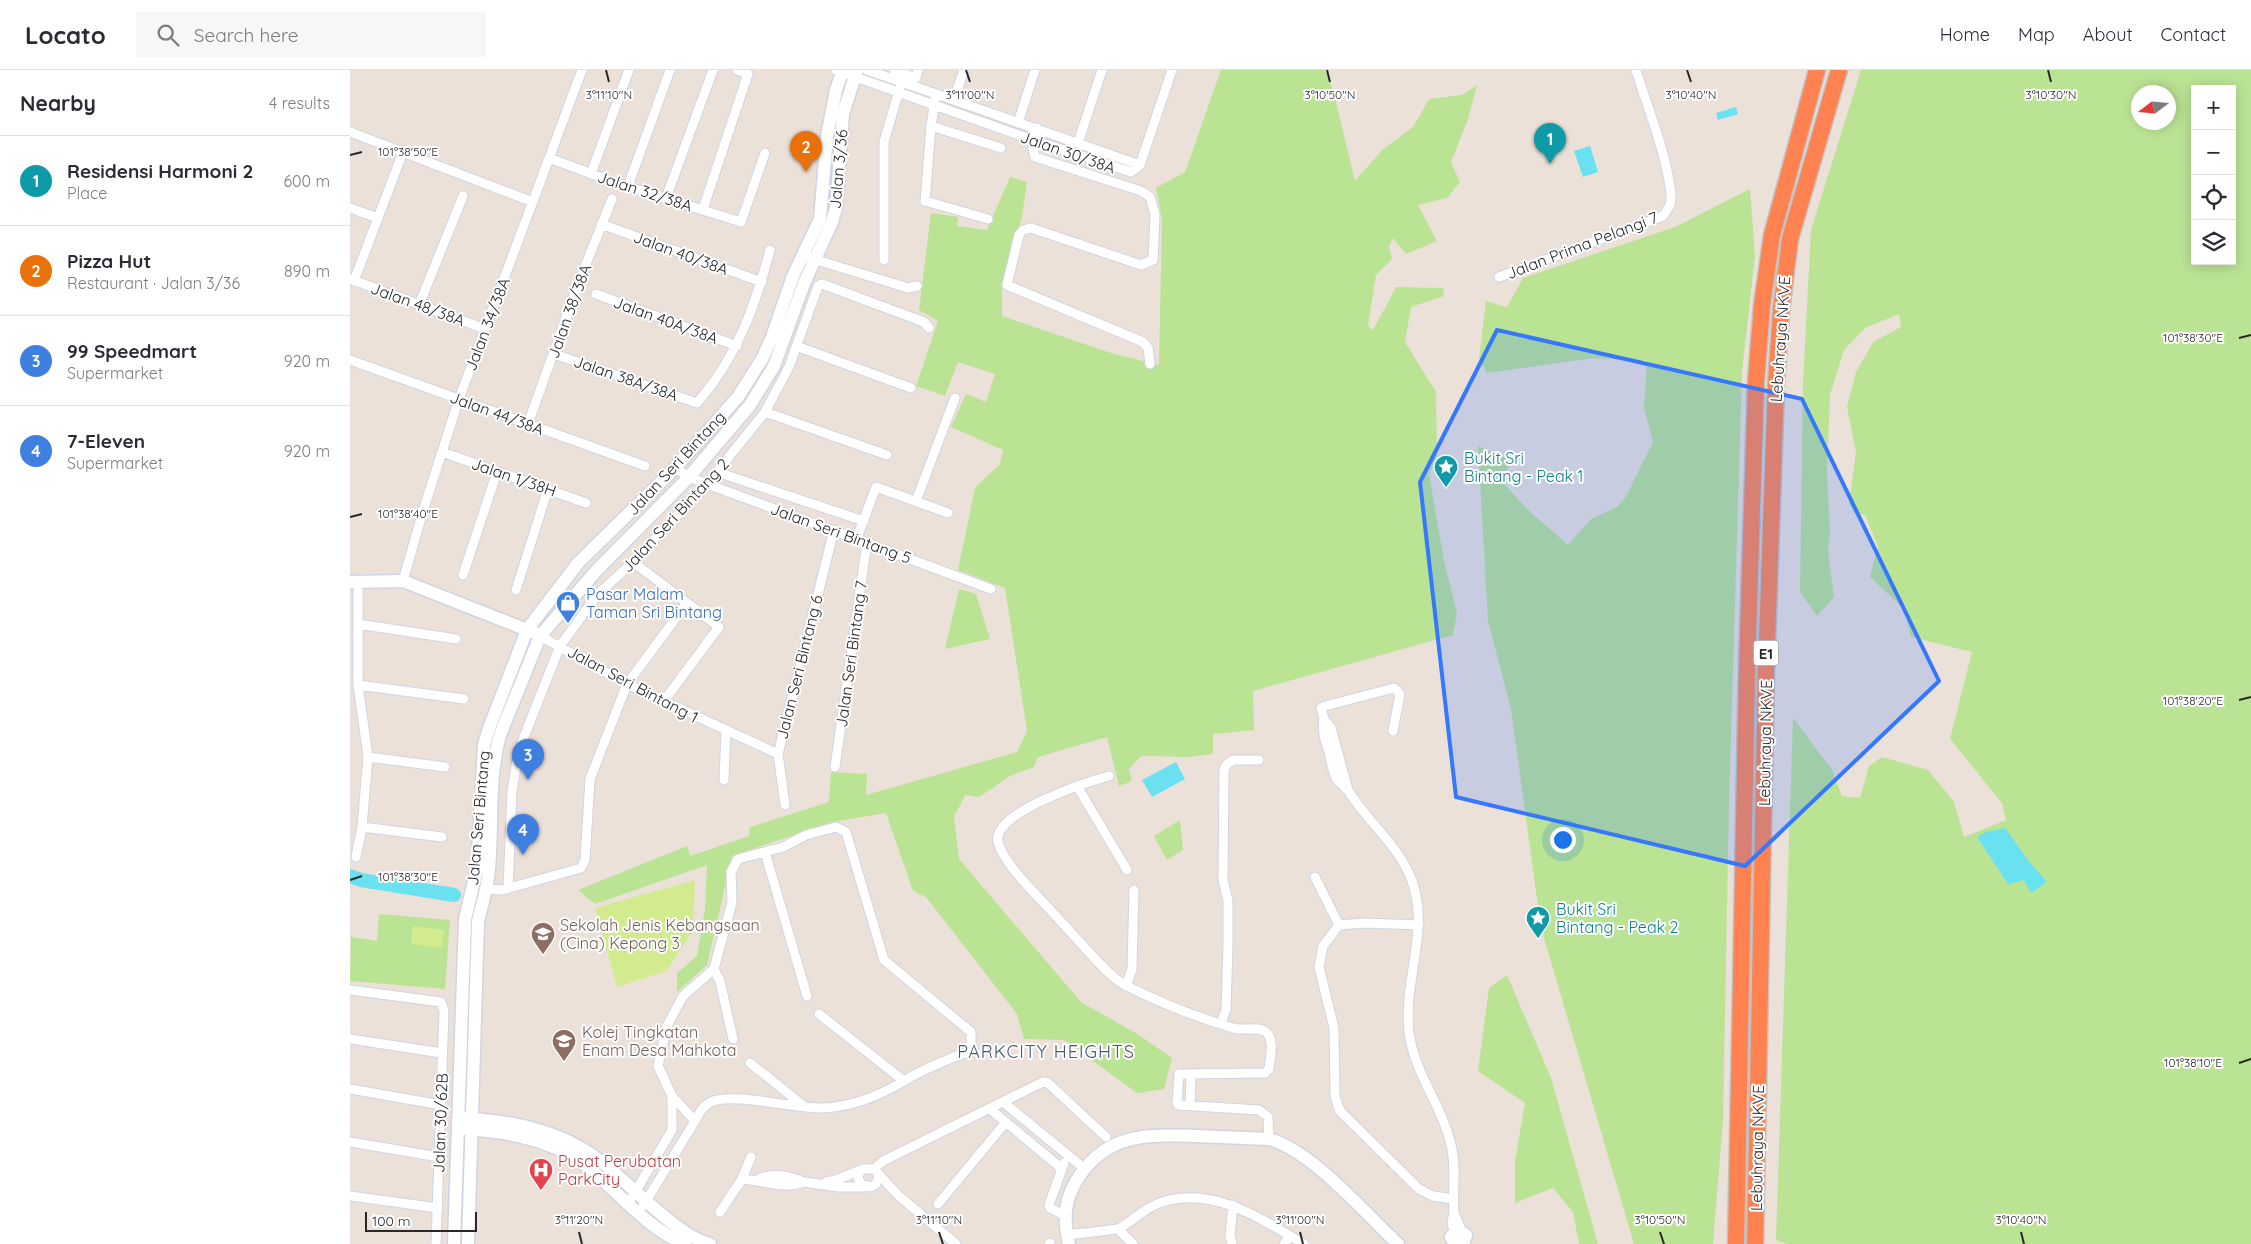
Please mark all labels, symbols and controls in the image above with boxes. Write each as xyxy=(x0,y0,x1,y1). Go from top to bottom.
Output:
search box xyxy=(136,12,486,57)
text: Locato xyxy=(25,20,106,50)
icon: search xyxy=(154,21,182,49)
text: Search here xyxy=(194,23,299,47)
text: Home xyxy=(1940,23,1990,46)
text: Map xyxy=(2018,23,2055,46)
text: About xyxy=(2083,23,2133,46)
text: Contact xyxy=(2161,23,2226,46)
north arrow xyxy=(2131,85,2176,130)
map controls xyxy=(2191,85,2236,265)
button: + xyxy=(2191,85,2236,130)
text: 3°11'10"N xyxy=(586,87,632,102)
text: 3°11'00"N xyxy=(945,87,995,102)
text: 3°10'50"N xyxy=(1304,87,1356,102)
text: 3°10'40"N xyxy=(1666,87,1716,102)
text: 3°10'30"N xyxy=(2026,87,2076,102)
text: Nearby xyxy=(20,90,96,116)
text: 4 results xyxy=(269,93,330,113)
pin: 1 xyxy=(1534,123,1566,164)
street label: Jalan 30/38A xyxy=(1018,126,1118,178)
street label: Jalan 3/36 xyxy=(825,128,851,210)
button: − xyxy=(2191,130,2236,175)
pin: 2 xyxy=(790,131,822,172)
text: 101°38'50"E xyxy=(378,144,438,159)
text: Residensi Harmoni 2 xyxy=(67,159,253,183)
street label: Jalan 32/38A xyxy=(595,166,695,216)
text: 1 xyxy=(33,171,39,191)
text: 600 m xyxy=(283,171,330,191)
button: locate xyxy=(2191,175,2236,220)
text: Place xyxy=(67,183,107,203)
street label: Jalan Prima Pelangi 7 xyxy=(1503,207,1661,283)
button: layers xyxy=(2191,220,2236,265)
street label: Jalan 40/38A xyxy=(631,227,731,279)
text: Pizza Hut xyxy=(67,249,151,273)
text: 2 xyxy=(31,261,41,281)
text: 890 m xyxy=(284,261,330,281)
street label: Jalan 38/38A xyxy=(543,261,595,361)
text: Restaurant · Jalan 3/36 xyxy=(67,273,240,293)
street label: Jalan 34/38A xyxy=(460,274,514,374)
street label: Lebuhraya NKVE xyxy=(1766,275,1794,403)
street label: Jalan 48/38A xyxy=(368,278,468,330)
street label: Jalan 40A/38A xyxy=(611,292,721,348)
text: 101°38'30"E xyxy=(2163,330,2223,345)
text: 99 Speedmart xyxy=(67,339,197,363)
text: 3 xyxy=(32,351,40,371)
text: 920 m xyxy=(284,351,330,371)
street label: Jalan 38A/38A xyxy=(571,351,681,405)
text: Supermarket xyxy=(67,363,163,383)
street label: Jalan 44/38A xyxy=(447,387,547,439)
street label: Jalan Seri Bintang xyxy=(623,407,729,519)
text: 7-Eleven xyxy=(67,429,145,453)
text: 4 xyxy=(31,441,41,461)
text: 920 m xyxy=(284,441,330,461)
place label: Bukit Sri Bintang - Peak 1 xyxy=(1464,448,1583,486)
text: Supermarket xyxy=(67,453,163,473)
street label: Jalan 1/38H xyxy=(469,453,559,501)
street label: Jalan Seri Bintang 2 xyxy=(617,454,733,576)
place icon: Bukit Sri Bintang - Peak 1 xyxy=(1433,454,1459,488)
street label: Jalan Seri Bintang 5 xyxy=(768,498,914,568)
text: 101°38'40"E xyxy=(378,506,438,521)
street label: Jalan Seri Bintang 7 xyxy=(831,579,871,729)
place label: Pasar Malam Taman Sri Bintang xyxy=(586,584,722,622)
shop icon: Pasar Malam Taman Sri Bintang xyxy=(555,590,581,624)
street label: Jalan Seri Bintang 6 xyxy=(771,592,827,741)
road number: E1 xyxy=(1754,640,1778,666)
street label: Jalan Seri Bintang 1 xyxy=(564,641,702,727)
street label: Lebuhraya NKVE xyxy=(1754,680,1776,806)
text: 101°38'20"E xyxy=(2163,693,2223,708)
pin: 3 xyxy=(512,739,544,780)
street label: Jalan Seri Bintang xyxy=(462,750,494,886)
pin: 4 xyxy=(507,814,539,855)
your location xyxy=(1550,827,1576,853)
text: 101°38'30"E xyxy=(378,869,438,884)
place label: Bukit Sri Bintang - Peak 2 xyxy=(1556,899,1679,937)
place icon: Bukit Sri Bintang - Peak 2 xyxy=(1525,905,1551,939)
place label: Sekolah Jenis Kebangsaan (Cina) Kepong 3 xyxy=(560,915,760,953)
school or university icon: Sekolah Jenis Kebangsaan (Cina) Kepong 3 xyxy=(530,921,556,955)
place label: Kolej Tingkatan Enam Desa Mahkota xyxy=(582,1022,736,1060)
school or university icon: Kolej Tingkatan Enam Desa Mahkota xyxy=(551,1028,577,1062)
district label: PARKCITY HEIGHTS xyxy=(957,1040,1135,1063)
text: 101°38'10"E xyxy=(2164,1055,2222,1070)
street label: Jalan 30/62B xyxy=(428,1073,452,1173)
street label: Lebuhraya NKVE xyxy=(1746,1085,1768,1211)
place label: Pusat Perubatan ParkCity xyxy=(558,1151,681,1189)
hospital icon: Pusat Perubatan ParkCity xyxy=(528,1157,554,1191)
scale bar xyxy=(365,1209,478,1232)
text: 100 m xyxy=(372,1212,410,1230)
text: 3°11'20"N xyxy=(555,1212,603,1227)
text: 3°11'10"N xyxy=(916,1212,962,1227)
text: 3°11'00"N xyxy=(1275,1212,1325,1227)
text: 3°10'50"N xyxy=(1634,1212,1686,1227)
text: 3°10'40"N xyxy=(1996,1212,2046,1227)

